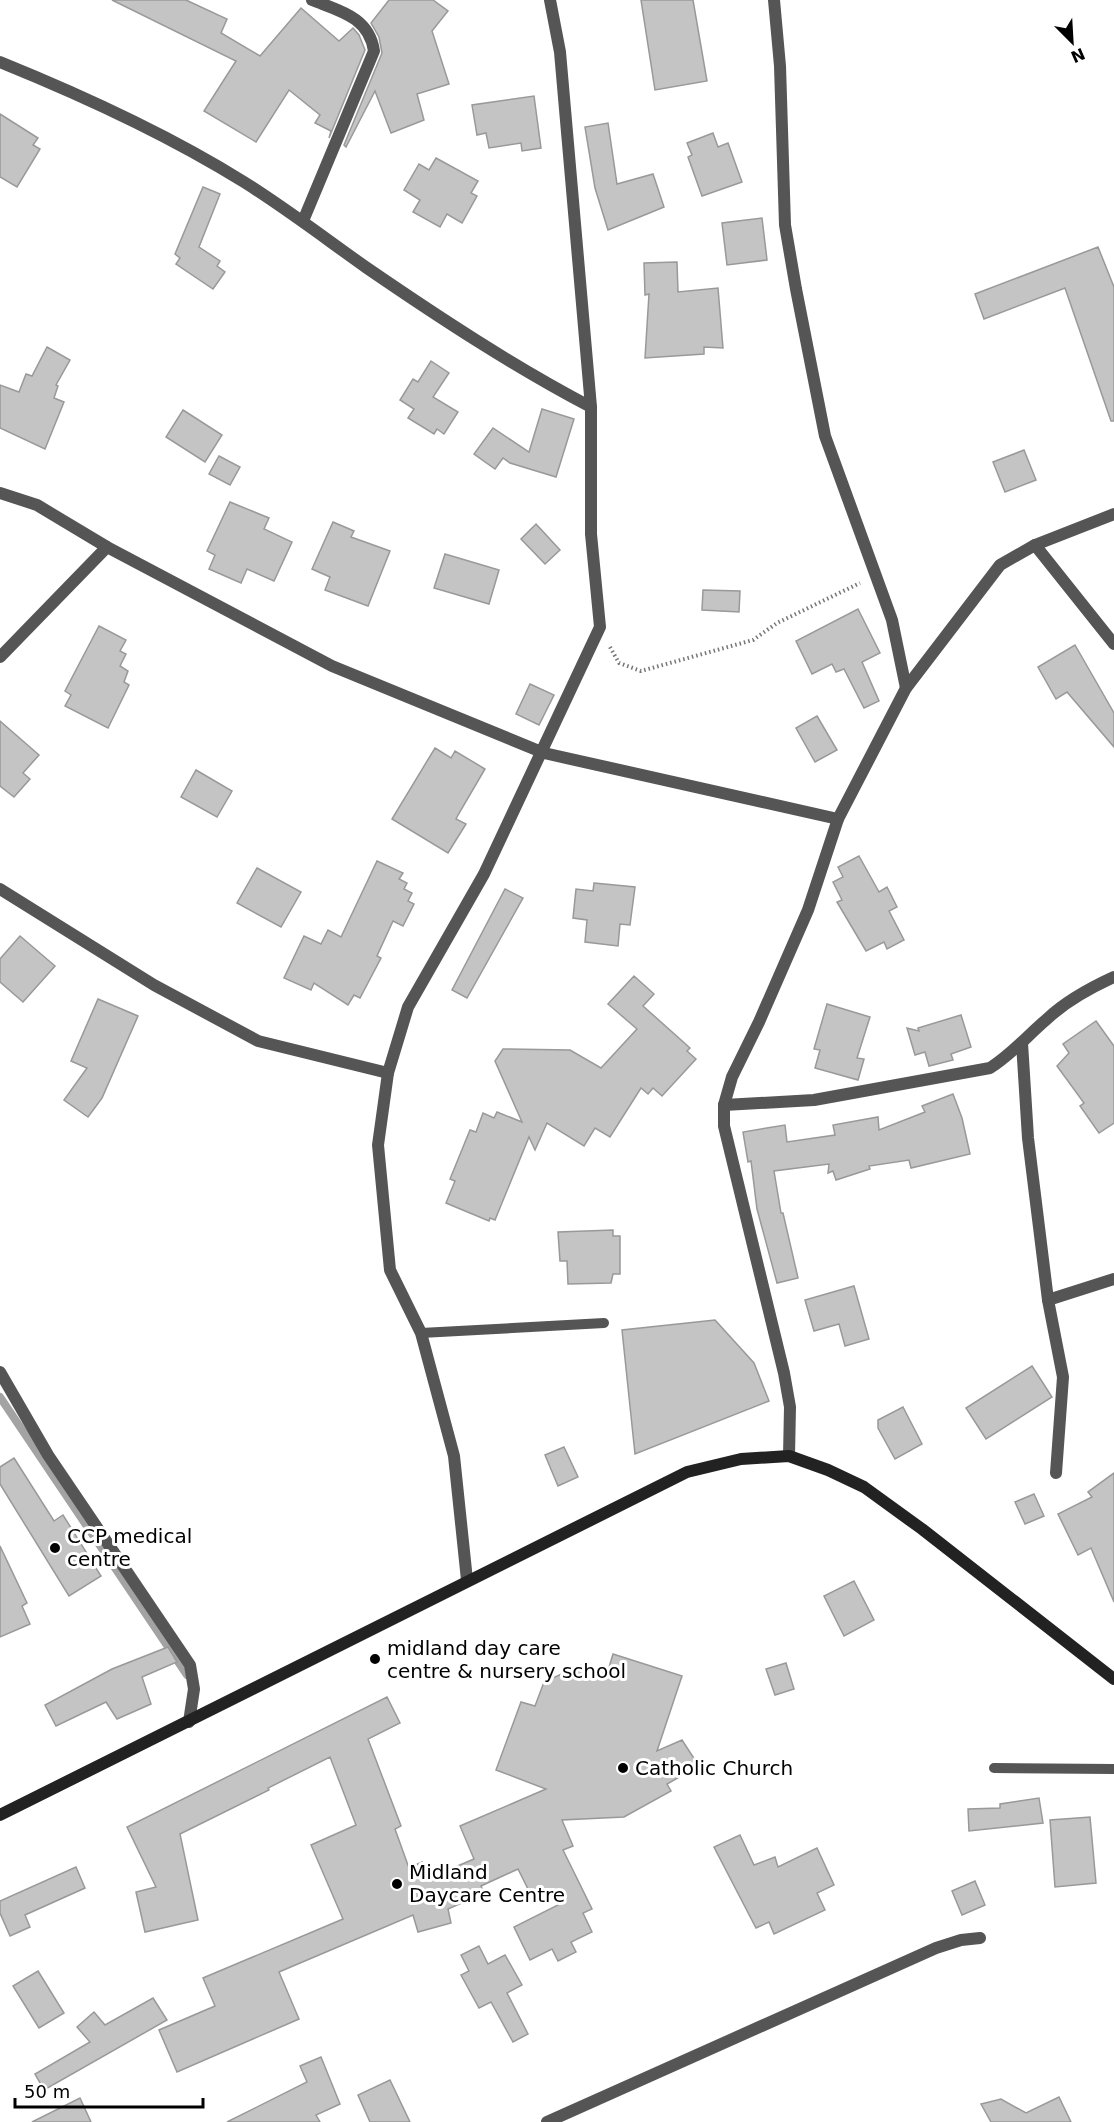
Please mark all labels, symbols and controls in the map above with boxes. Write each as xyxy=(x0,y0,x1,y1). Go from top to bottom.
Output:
north arrow xyxy=(1042,12,1102,72)
text: N xyxy=(1068,44,1088,67)
place label: CCP medical centre xyxy=(67,1524,192,1571)
marker: CCP medical centre xyxy=(48,1541,62,1555)
place label: midland day care centre & nursery school xyxy=(387,1636,626,1683)
marker: midland day care centre & nursery school xyxy=(368,1652,382,1666)
place label: Catholic Church xyxy=(635,1756,793,1780)
marker: Catholic Church xyxy=(616,1761,630,1775)
place label: Midland Daycare Centre xyxy=(409,1860,565,1907)
marker: Midland Daycare Centre xyxy=(390,1877,404,1891)
scale bar xyxy=(15,2071,202,2109)
text: 50 m xyxy=(24,2081,70,2102)

